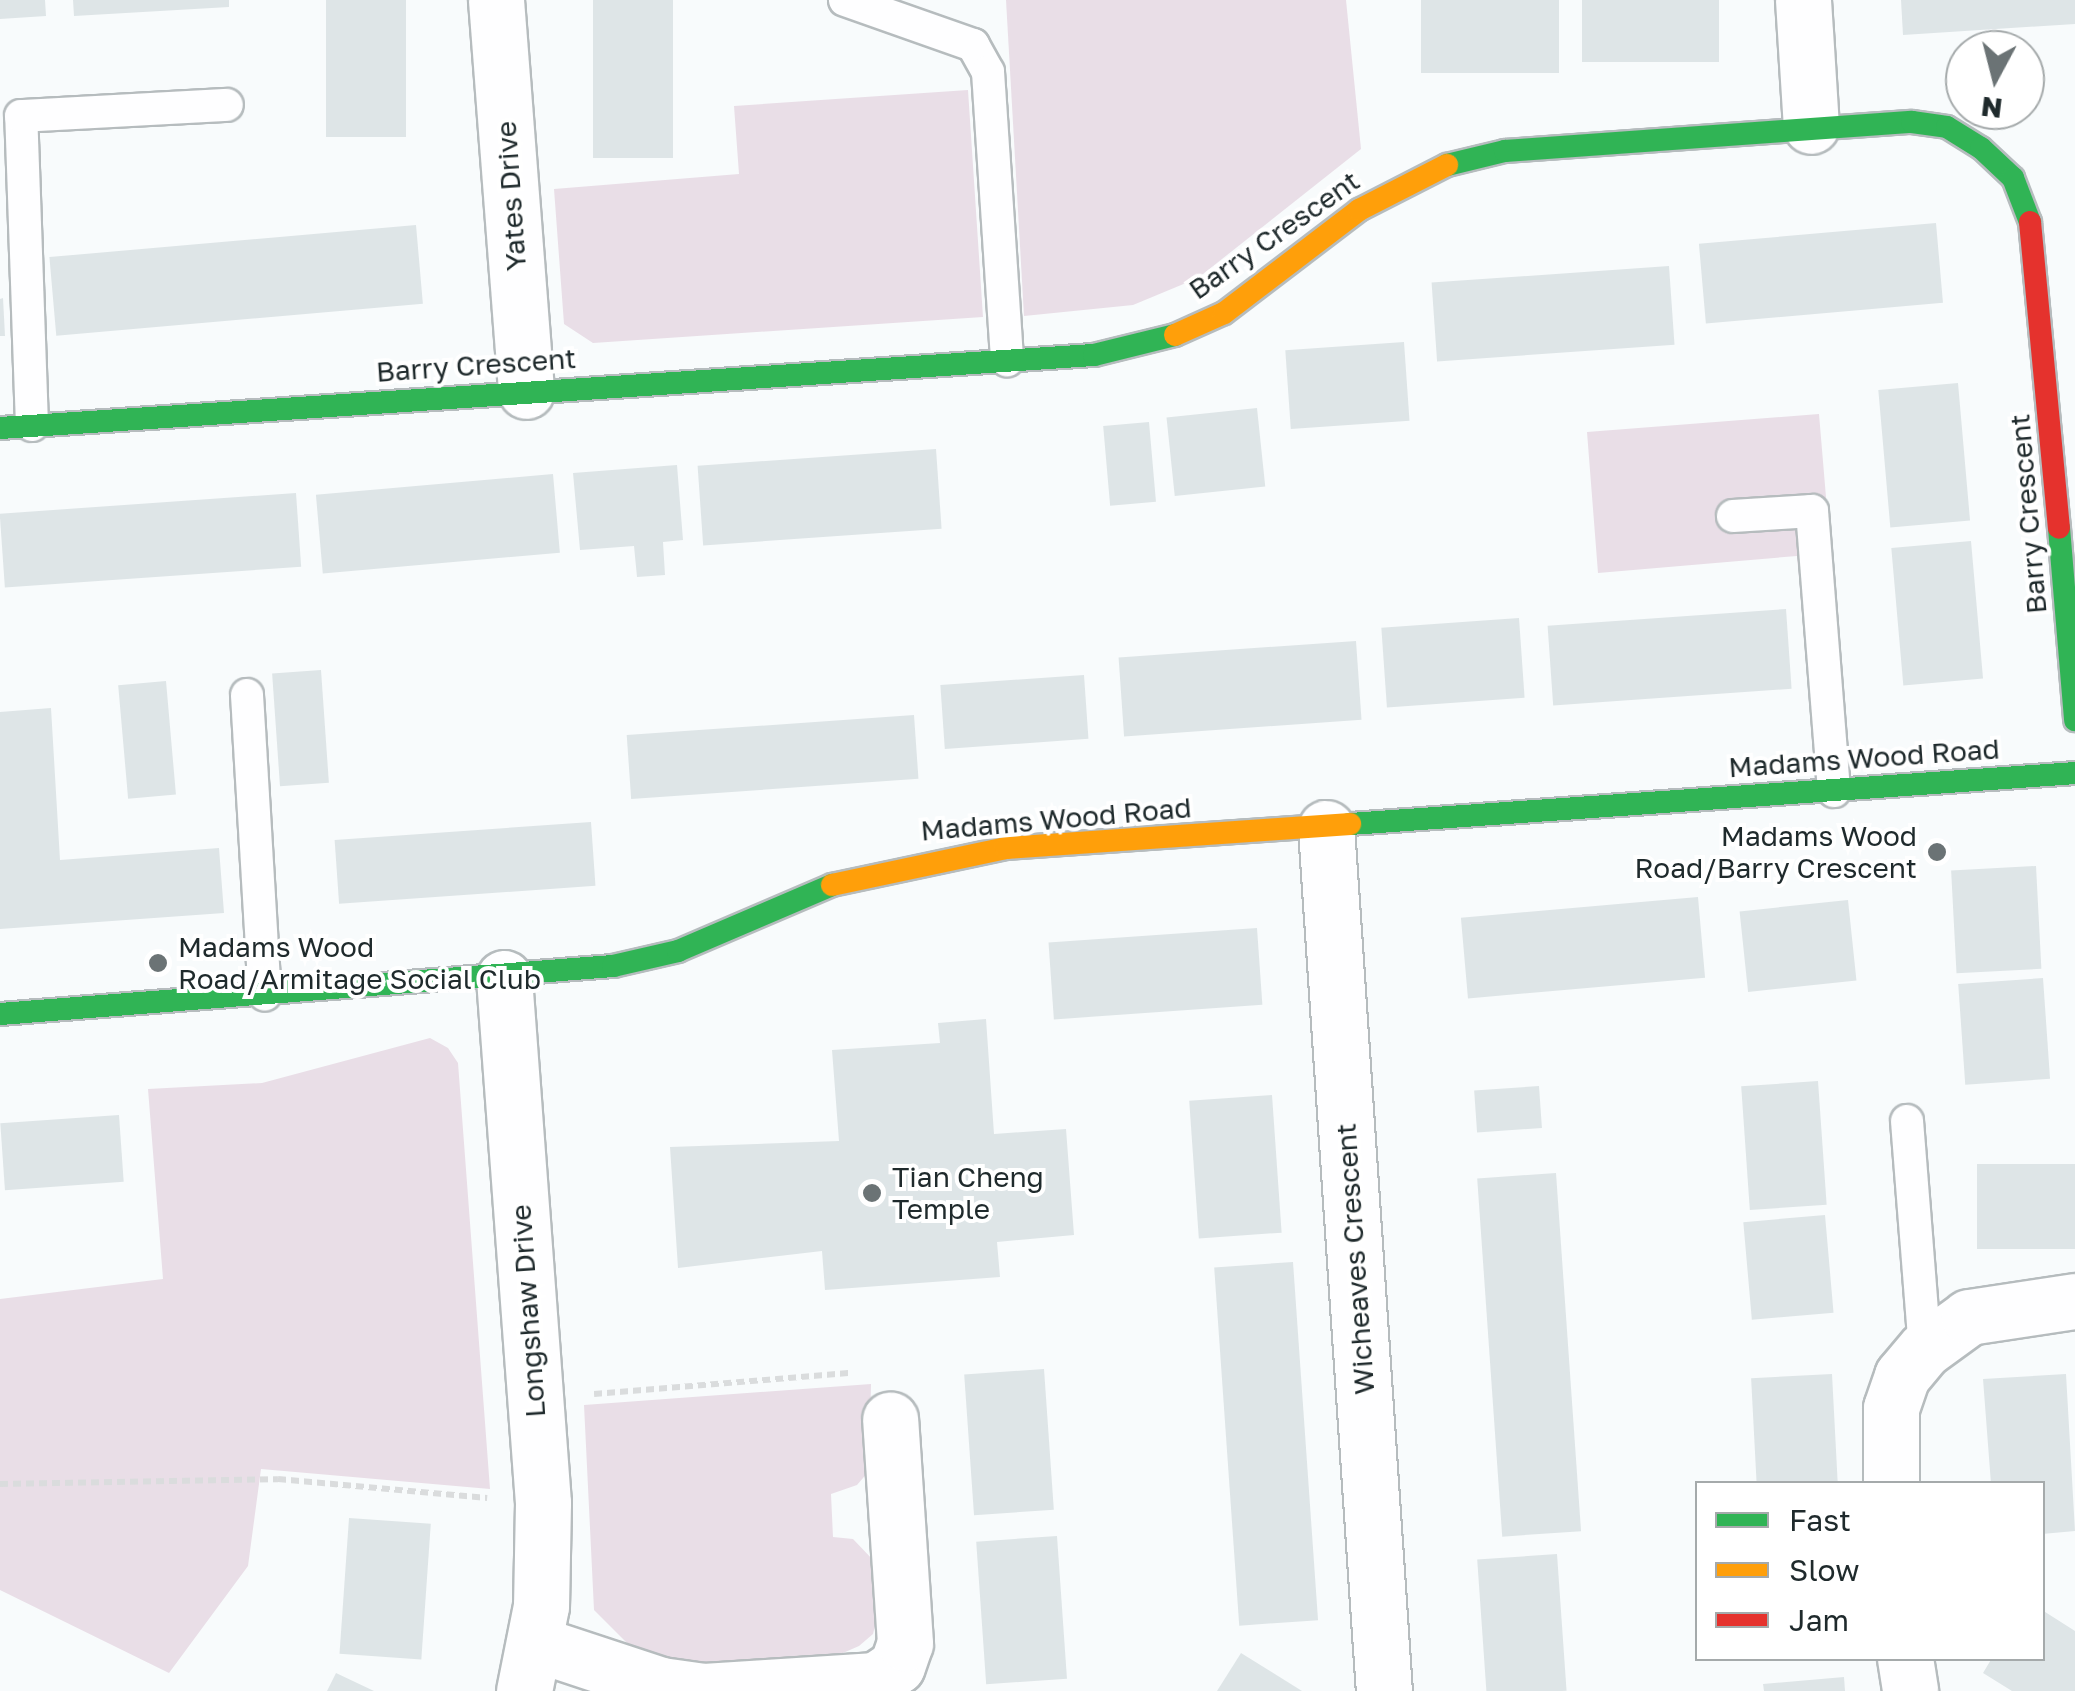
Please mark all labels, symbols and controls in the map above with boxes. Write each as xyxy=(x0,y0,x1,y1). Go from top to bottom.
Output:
north arrow xyxy=(1945,30,2045,130)
text: N xyxy=(1979,91,2004,126)
street label: Yates Drive xyxy=(489,120,533,272)
street label: Barry Crescent xyxy=(1182,164,1366,306)
street label: Barry Crescent xyxy=(375,341,577,389)
street label: Barry Crescent xyxy=(2003,413,2053,615)
street label: Madams Wood Road xyxy=(1727,732,2001,784)
street label: Madams Wood Road xyxy=(919,790,1193,848)
place label: Madams Wood Road/Barry Crescent xyxy=(1635,819,1917,885)
marker: Madams Wood Road/Barry Crescent xyxy=(1926,841,1948,863)
place label: Madams Wood Road/Armitage Social Club xyxy=(178,930,541,996)
marker: Madams Wood Road/Armitage Social Club xyxy=(147,952,169,974)
street label: Wicheaves Crescent xyxy=(1329,1122,1381,1396)
place label: Tian Cheng Temple xyxy=(892,1160,1044,1226)
marker: Tian Cheng Temple xyxy=(861,1182,883,1204)
street label: Longshaw Drive xyxy=(504,1203,552,1419)
legend xyxy=(1695,1481,2045,1661)
text: Fast xyxy=(1789,1502,1851,1538)
text: Slow xyxy=(1789,1552,1860,1588)
text: Jam xyxy=(1789,1602,1849,1638)

